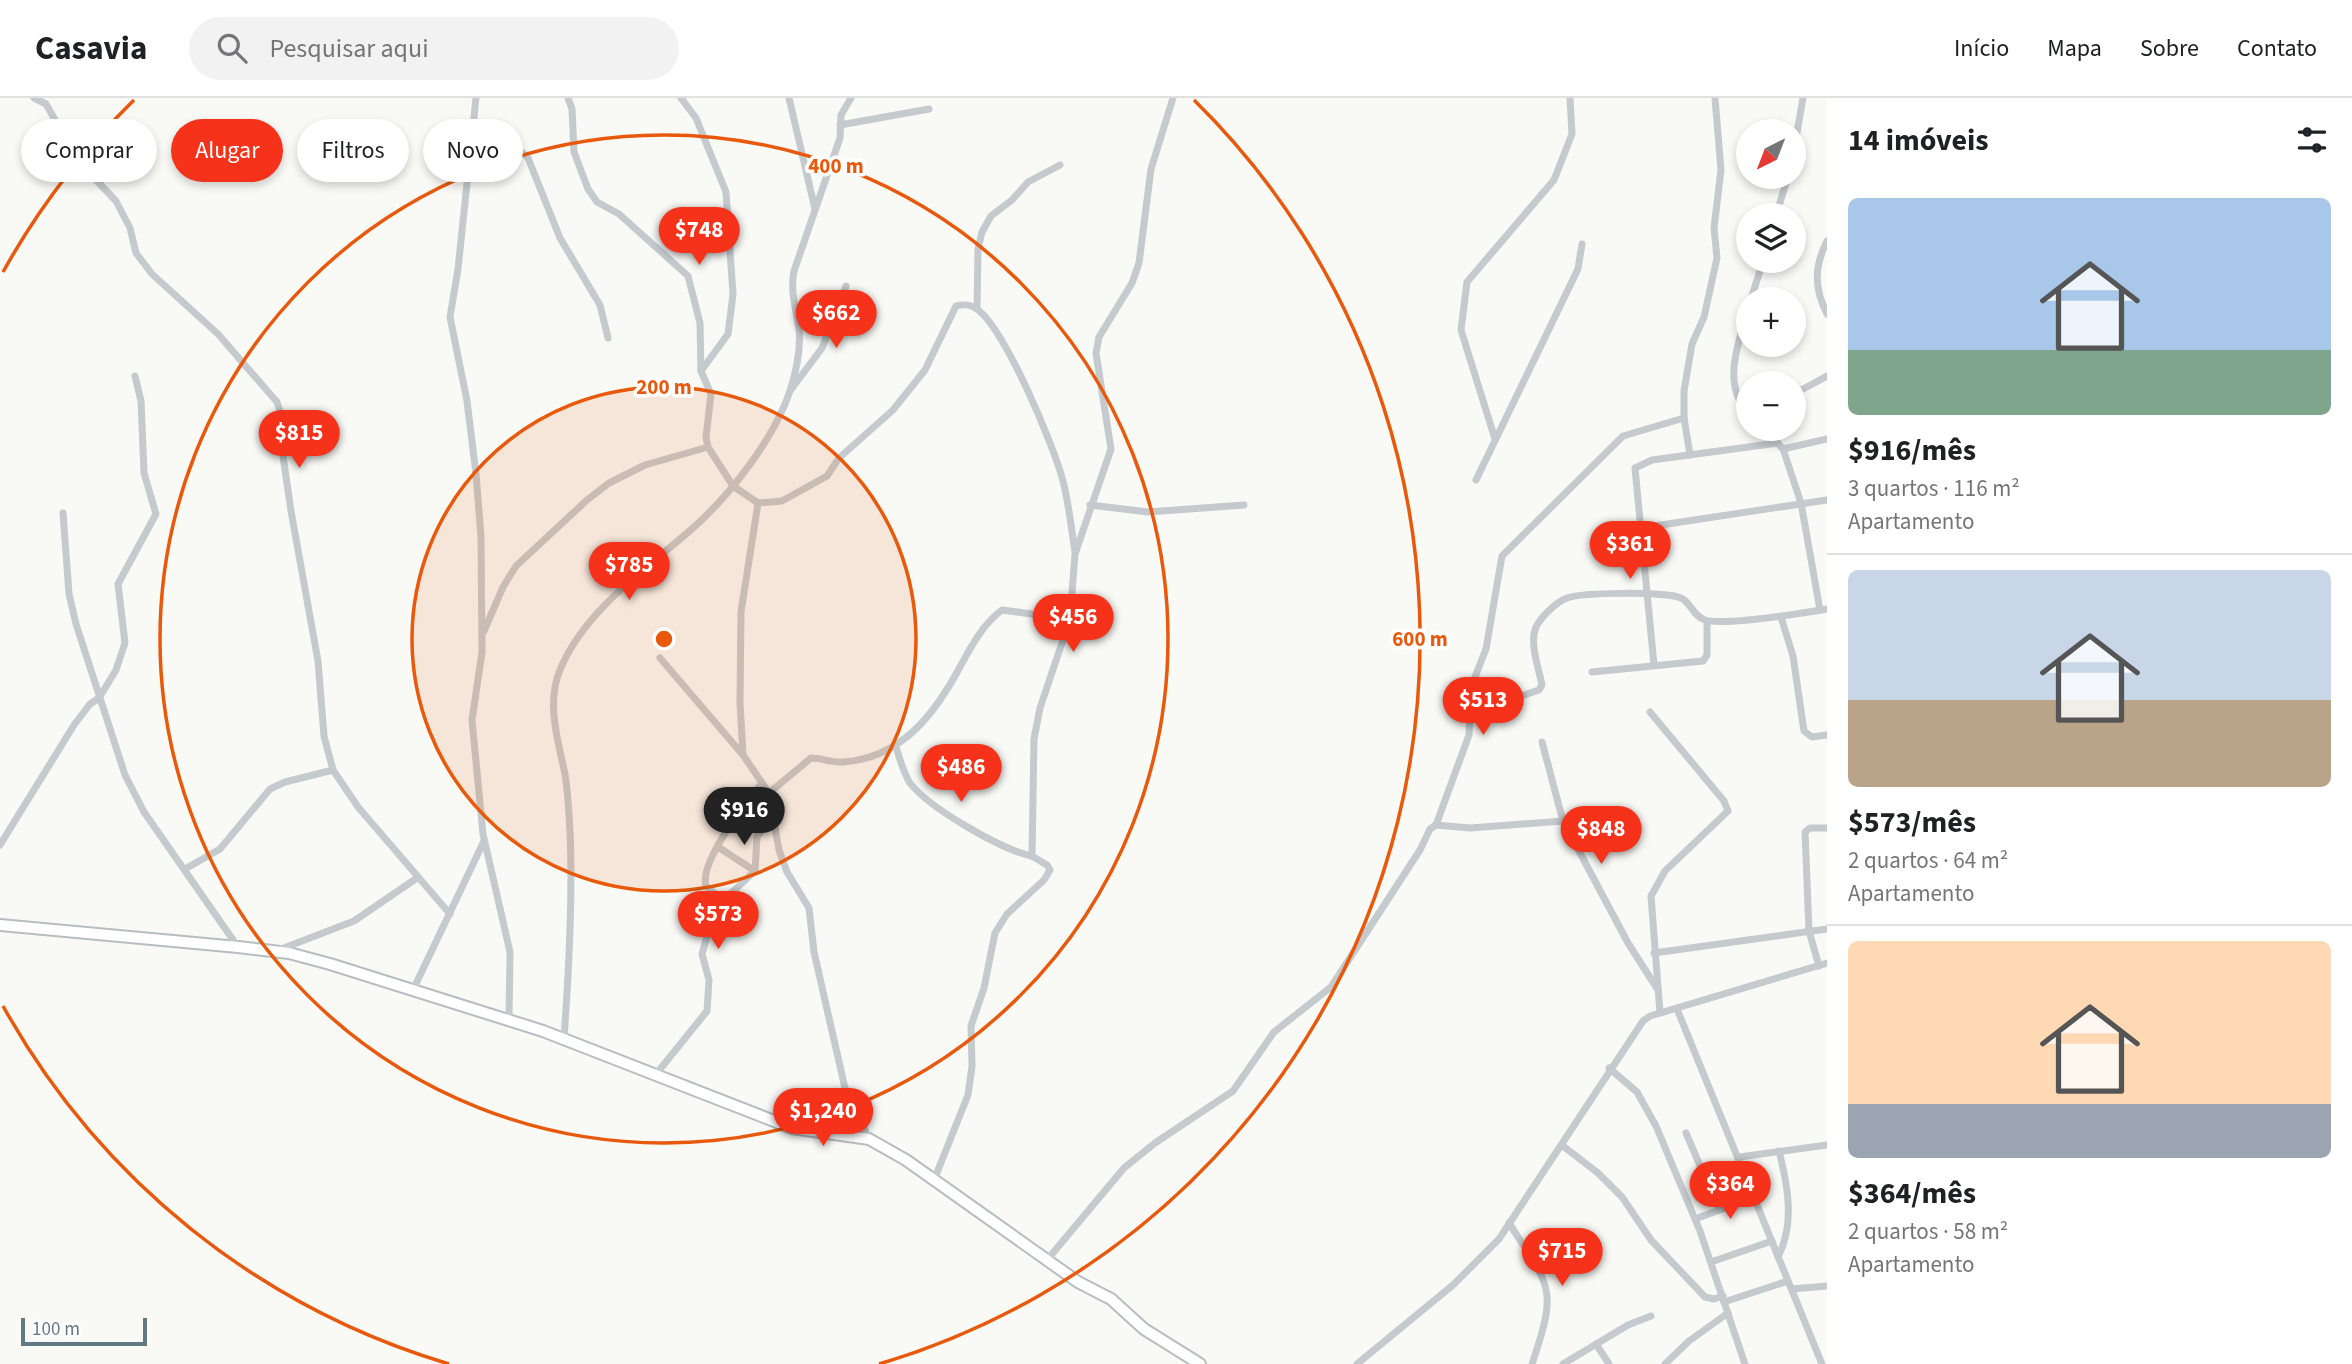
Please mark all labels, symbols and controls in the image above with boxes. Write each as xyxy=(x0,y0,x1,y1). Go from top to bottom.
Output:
search box xyxy=(189,17,679,80)
text: Casavia xyxy=(35,25,147,72)
icon: search xyxy=(213,29,251,67)
text: Pesquisar aqui xyxy=(269,30,429,67)
text: Início xyxy=(1954,31,2009,66)
text: Mapa xyxy=(2047,31,2102,66)
text: Sobre xyxy=(2140,31,2199,66)
text: Contato xyxy=(2237,31,2317,66)
chip: Comprar xyxy=(21,119,157,182)
chip: Alugar xyxy=(171,119,283,182)
chip: Filtros xyxy=(297,119,409,182)
chip: Novo xyxy=(423,119,523,182)
north arrow xyxy=(1736,119,1806,189)
map controls xyxy=(1736,119,1806,441)
text: 14 imóveis xyxy=(1848,119,1989,162)
icon: filters xyxy=(2293,121,2331,159)
text: 400 m xyxy=(808,151,864,181)
button: layers xyxy=(1736,203,1806,273)
pin: $748 xyxy=(658,208,740,267)
text: $748 xyxy=(675,213,723,246)
icon: home xyxy=(2027,243,2153,369)
button: + xyxy=(1736,287,1806,357)
pin: $662 xyxy=(795,290,877,350)
text: $662 xyxy=(812,296,860,329)
button: − xyxy=(1736,371,1806,441)
text: 200 m xyxy=(636,372,692,402)
pin: $815 xyxy=(258,410,340,470)
text: $815 xyxy=(275,416,323,449)
text: $916/mês xyxy=(1848,429,1976,472)
text: 3 quartos · 116 m² xyxy=(1848,472,2020,505)
text: Apartamento xyxy=(1848,505,1974,538)
pin: $361 xyxy=(1589,522,1671,581)
text: $361 xyxy=(1606,527,1654,560)
pin: $785 xyxy=(588,542,670,602)
text: $785 xyxy=(605,548,653,581)
pin: $456 xyxy=(1032,594,1114,654)
text: $456 xyxy=(1049,600,1097,633)
icon: home xyxy=(2027,615,2153,741)
text: 600 m xyxy=(1392,624,1448,654)
centre of rings xyxy=(652,627,676,651)
pin: $513 xyxy=(1442,678,1524,737)
text: $513 xyxy=(1459,683,1507,716)
pin: $486 xyxy=(920,744,1002,804)
text: $486 xyxy=(937,750,985,783)
pin: $916 xyxy=(703,788,785,847)
text: $916 xyxy=(720,793,768,826)
text: $573/mês xyxy=(1848,801,1976,844)
pin: $848 xyxy=(1560,806,1642,866)
text: $848 xyxy=(1577,812,1625,845)
text: 2 quartos · 64 m² xyxy=(1848,844,2008,877)
text: Apartamento xyxy=(1848,877,1974,910)
pin: $573 xyxy=(677,892,759,951)
text: $573 xyxy=(694,897,742,930)
icon: home xyxy=(2027,986,2153,1112)
pin: $1,240 xyxy=(766,1088,880,1148)
text: $1,240 xyxy=(789,1094,857,1127)
pin: $364 xyxy=(1689,1162,1771,1221)
text: $364 xyxy=(1706,1167,1754,1200)
text: $364/mês xyxy=(1848,1172,1976,1215)
text: 2 quartos · 58 m² xyxy=(1848,1215,2008,1248)
pin: $715 xyxy=(1521,1228,1603,1288)
text: $715 xyxy=(1538,1234,1586,1267)
text: Apartamento xyxy=(1848,1248,1974,1281)
scale bar xyxy=(21,1315,147,1347)
text: 100 m xyxy=(32,1316,80,1343)

